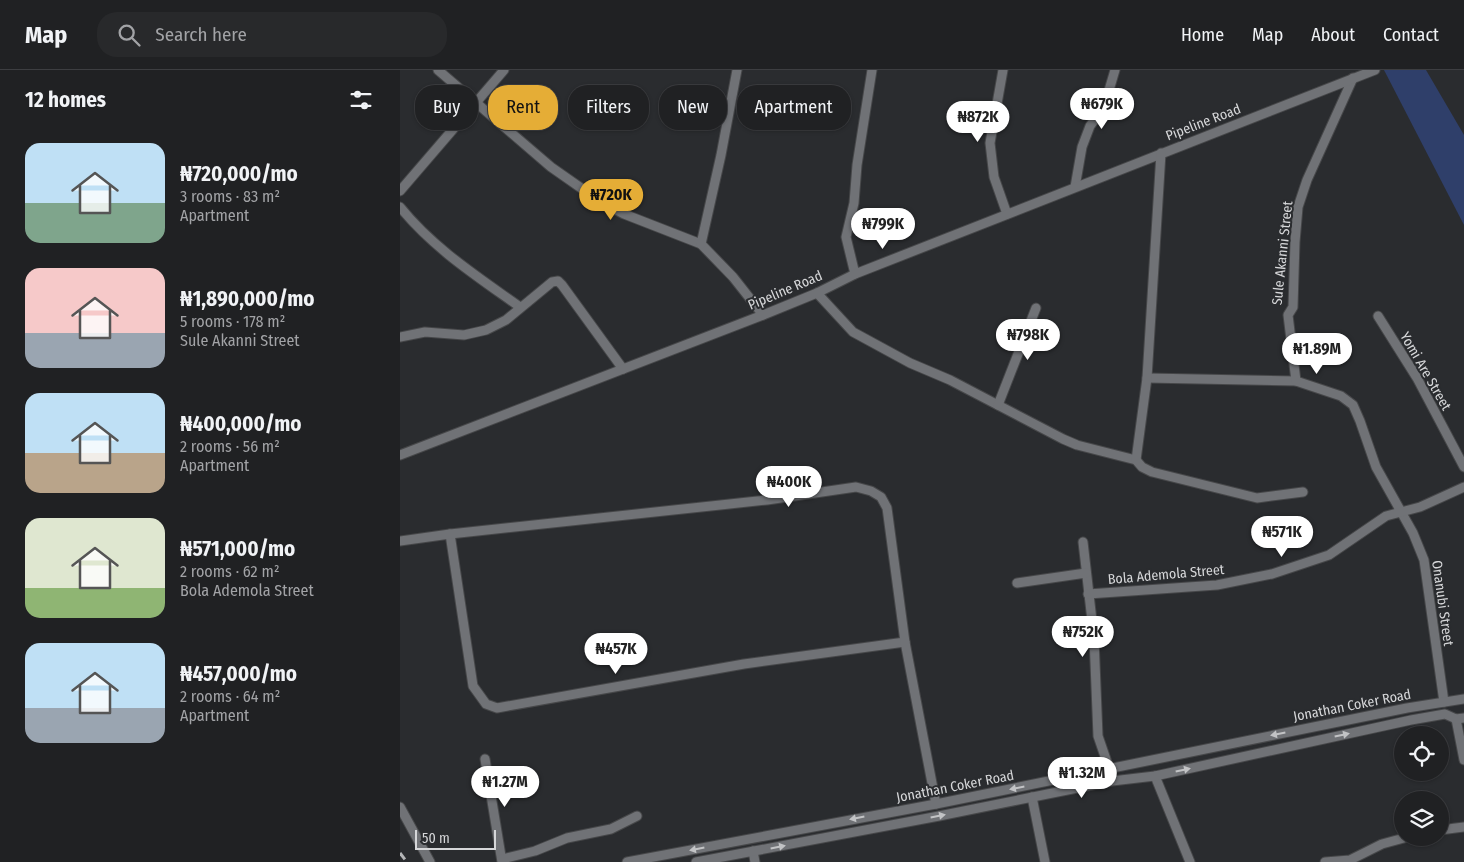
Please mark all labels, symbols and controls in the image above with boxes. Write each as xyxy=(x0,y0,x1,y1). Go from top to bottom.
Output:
search box xyxy=(97,12,447,57)
text: Map xyxy=(25,21,67,49)
icon: search xyxy=(115,21,143,49)
text: Search here xyxy=(155,23,247,46)
text: Home xyxy=(1181,24,1224,46)
text: Map xyxy=(1252,24,1283,46)
text: About xyxy=(1311,24,1355,46)
text: Contact xyxy=(1383,24,1439,46)
chip: Buy xyxy=(415,85,478,130)
chip: Rent xyxy=(488,85,558,130)
chip: Filters xyxy=(568,85,649,130)
chip: New xyxy=(659,85,727,130)
chip: Apartment xyxy=(737,85,851,130)
icon: filters xyxy=(347,86,375,114)
text: 12 homes xyxy=(25,87,106,113)
pin: ₦679K xyxy=(1067,88,1137,130)
text: ₦679K xyxy=(1081,94,1123,113)
pin: ₦872K xyxy=(943,100,1013,143)
street label: Pipeline Road xyxy=(1163,100,1243,145)
text: ₦872K xyxy=(957,107,999,126)
text: ₦720,000/mo xyxy=(180,161,298,187)
icon: home xyxy=(65,163,125,223)
pin: ₦720K xyxy=(576,178,646,221)
text: ₦720K xyxy=(590,185,632,204)
text: 3 rooms · 83 m² xyxy=(180,187,280,206)
street label: Sule Akanni Street xyxy=(1269,200,1296,306)
text: Apartment xyxy=(180,206,249,225)
pin: ₦799K xyxy=(848,208,918,250)
text: ₦799K xyxy=(862,214,904,233)
street label: Pipeline Road xyxy=(745,267,825,314)
text: ₦1,890,000/mo xyxy=(180,286,314,312)
icon: home xyxy=(65,288,125,348)
text: 5 rooms · 178 m² xyxy=(180,312,285,331)
pin: ₦798K xyxy=(993,318,1063,361)
text: ₦798K xyxy=(1007,325,1049,344)
street label: Yomi Are Street xyxy=(1396,329,1455,414)
text: Sule Akanni Street xyxy=(180,331,300,350)
pin: ₦1.89M xyxy=(1276,332,1358,375)
text: ₦1.89M xyxy=(1293,339,1341,358)
text: ₦400,000/mo xyxy=(180,411,301,437)
icon: home xyxy=(65,413,125,473)
text: 2 rooms · 56 m² xyxy=(180,437,280,456)
text: Apartment xyxy=(180,456,249,475)
pin: ₦400K xyxy=(754,466,824,508)
text: ₦400K xyxy=(767,472,811,491)
pin: ₦571K xyxy=(1247,516,1317,558)
text: ₦571K xyxy=(1262,522,1302,541)
text: ₦571,000/mo xyxy=(180,536,295,562)
icon: home xyxy=(65,538,125,598)
street label: Onanubi Street xyxy=(1428,559,1457,647)
street label: Bola Ademola Street xyxy=(1107,561,1225,588)
text: 2 rooms · 62 m² xyxy=(180,562,279,581)
text: Bola Ademola Street xyxy=(180,581,314,600)
pin: ₦752K xyxy=(1048,616,1118,658)
text: ₦752K xyxy=(1063,622,1103,641)
pin: ₦457K xyxy=(581,632,651,675)
text: ₦457K xyxy=(595,639,637,658)
text: ₦457,000/mo xyxy=(180,661,297,687)
icon: home xyxy=(65,663,125,723)
street label: Jonathan Coker Road xyxy=(1292,686,1412,725)
text: 2 rooms · 64 m² xyxy=(180,687,280,706)
text: Apartment xyxy=(180,706,249,725)
map controls xyxy=(1394,726,1449,846)
button: locate xyxy=(1394,726,1449,781)
one-way arrow xyxy=(1270,730,1286,738)
one-way arrow xyxy=(1334,731,1349,739)
pin: ₦1.32M xyxy=(1041,756,1123,799)
text: ₦1.32M xyxy=(1059,763,1105,782)
pin: ₦1.27M xyxy=(464,766,546,808)
one-way arrow xyxy=(1175,766,1191,774)
street label: Jonathan Coker Road xyxy=(895,767,1015,806)
text: ₦1.27M xyxy=(482,772,528,791)
one-way arrow xyxy=(1009,784,1024,792)
button: layers xyxy=(1394,791,1449,846)
one-way arrow xyxy=(930,812,946,820)
one-way arrow xyxy=(849,815,865,823)
scale bar xyxy=(415,827,496,850)
text: 50 m xyxy=(422,830,450,847)
one-way arrow xyxy=(770,842,786,850)
one-way arrow xyxy=(690,845,705,853)

